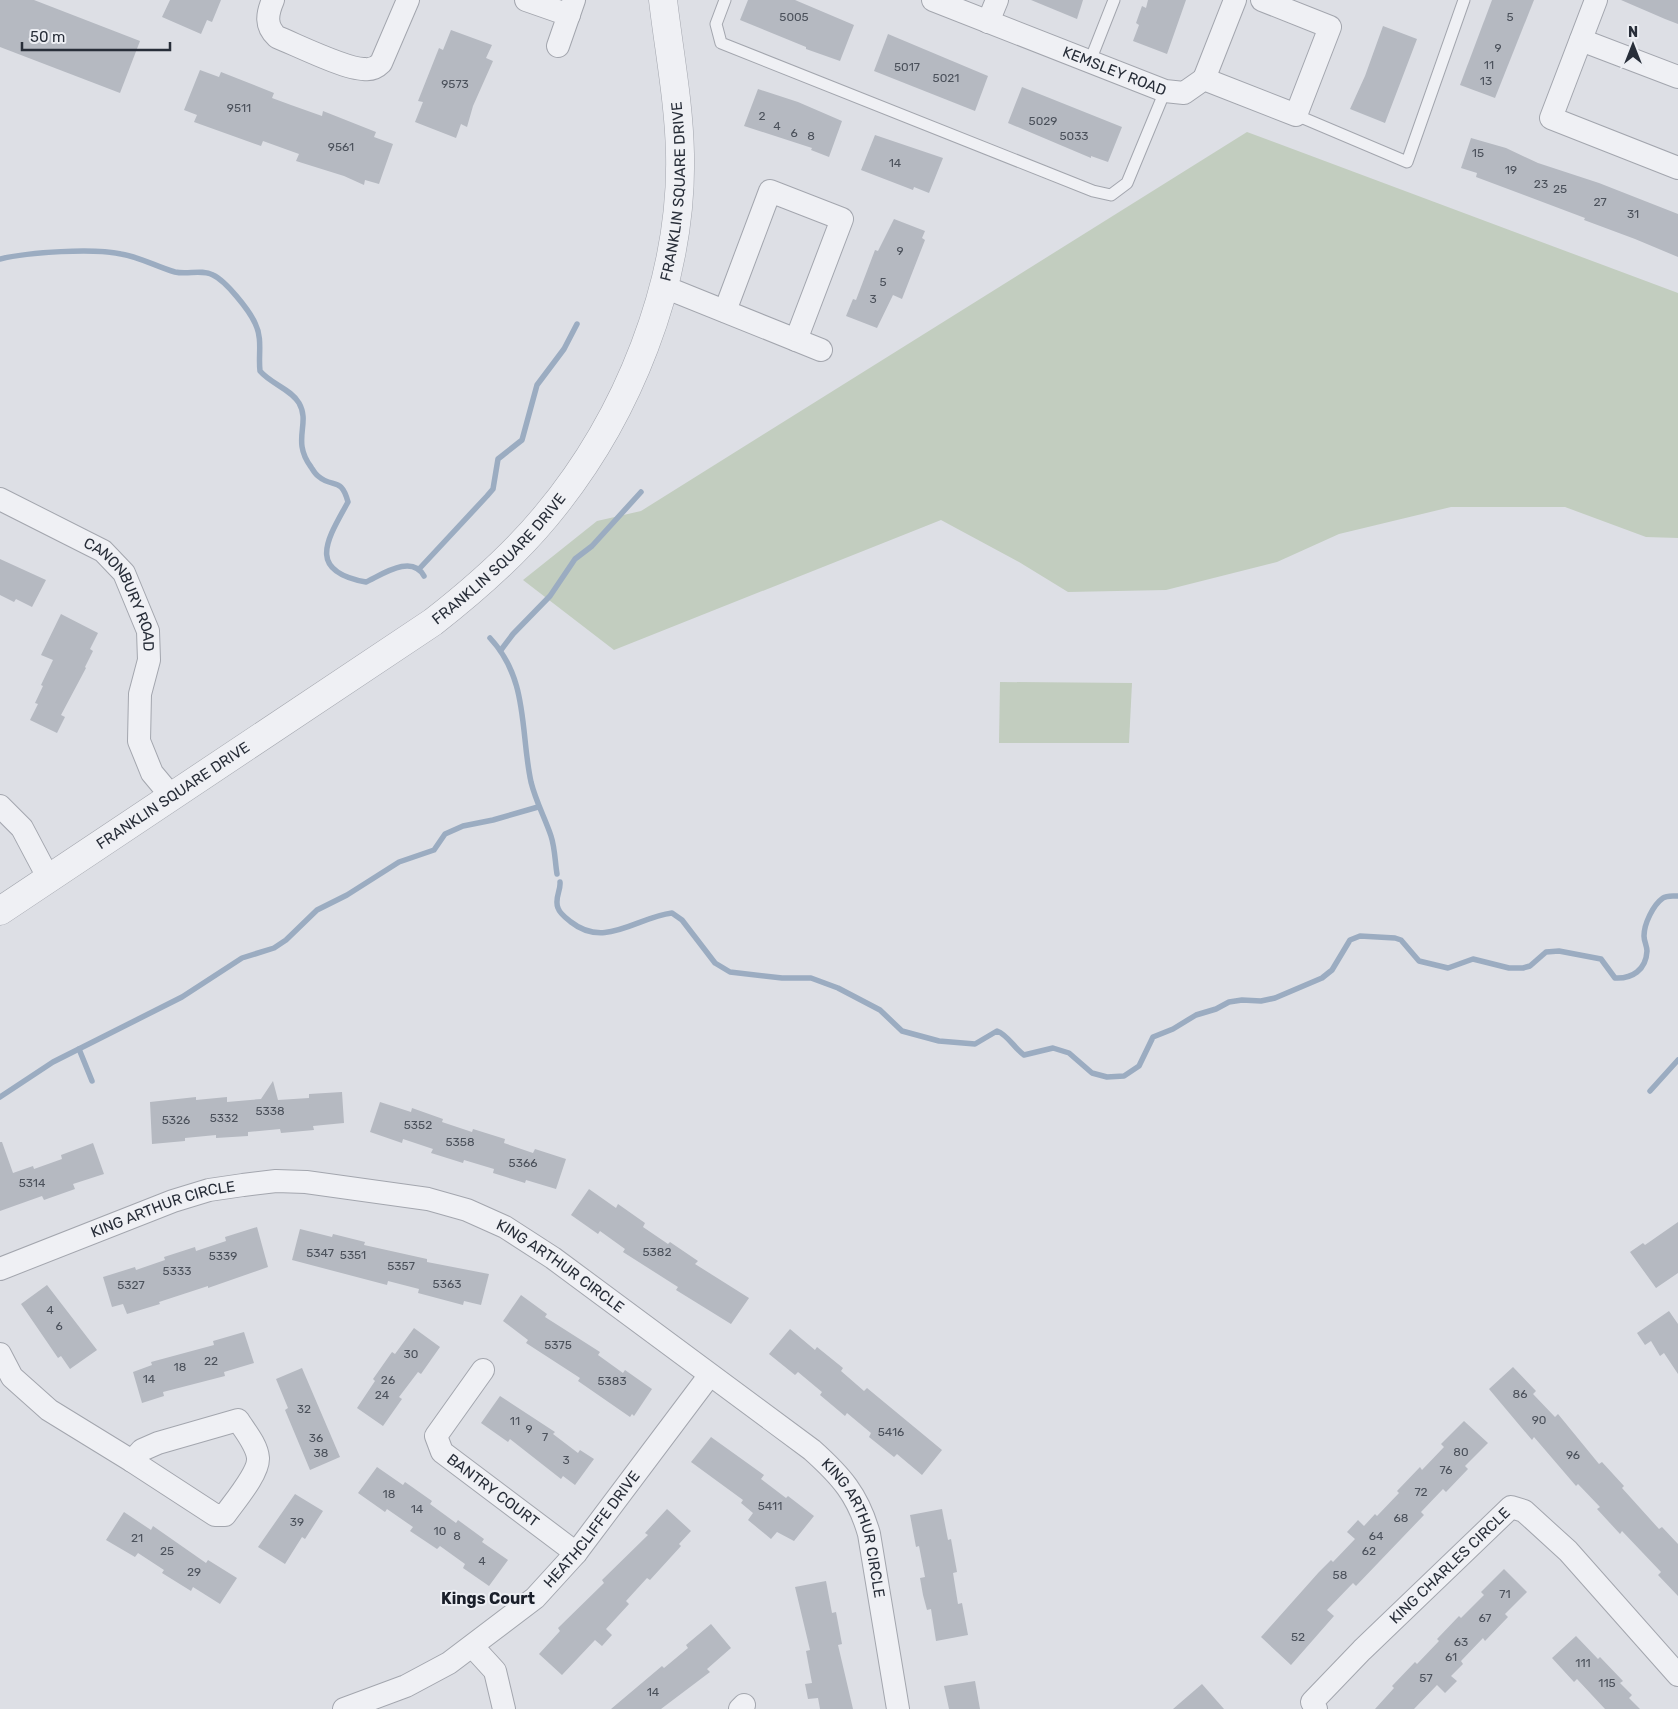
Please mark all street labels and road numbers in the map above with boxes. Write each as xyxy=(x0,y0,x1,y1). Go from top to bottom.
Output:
street label: KEMSLEY ROAD xyxy=(1060,43,1169,100)
street label: FRANKLIN SQUARE DRIVE xyxy=(656,101,689,283)
street label: FRANKLIN SQUARE DRIVE xyxy=(428,490,570,628)
street label: CANONBURY ROAD xyxy=(81,534,158,652)
street label: FRANKLIN SQUARE DRIVE xyxy=(93,738,253,853)
street label: KING ARTHUR CIRCLE xyxy=(88,1177,236,1241)
street label: KING ARTHUR CIRCLE xyxy=(494,1215,628,1317)
street label: BANTRY COURT xyxy=(443,1450,543,1531)
street label: KING ARTHUR CIRCLE xyxy=(818,1455,888,1599)
street label: HEATHCLIFFE DRIVE xyxy=(540,1467,644,1591)
street label: KING CHARLES CIRCLE xyxy=(1386,1504,1514,1628)

